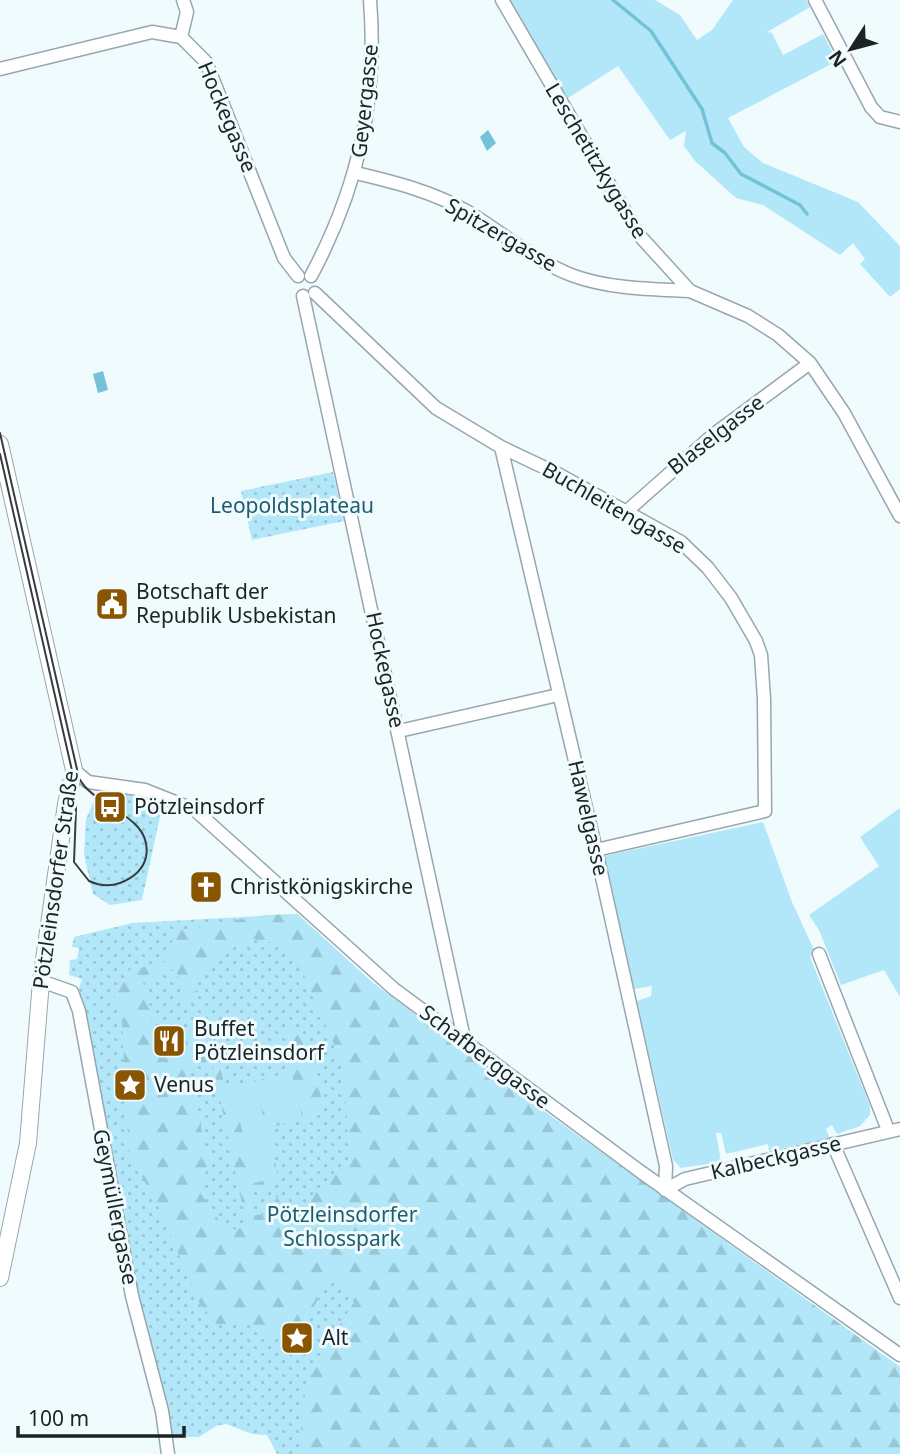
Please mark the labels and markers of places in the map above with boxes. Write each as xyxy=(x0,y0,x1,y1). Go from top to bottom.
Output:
place label: Botschaft der Republik Usbekistan xyxy=(136,577,336,629)
public building icon: Botschaft der Republik Usbekistan xyxy=(93,585,131,623)
bus stop icon: Pötzleinsdorf xyxy=(91,788,129,826)
place label: Pötzleinsdorf xyxy=(134,792,266,820)
church icon: Christkönigskirche xyxy=(187,868,225,906)
place label: Christkönigskirche xyxy=(230,872,413,900)
place label: Buffet Pötzleinsdorf xyxy=(194,1014,326,1066)
restaurant icon: Buffet Pötzleinsdorf xyxy=(150,1022,188,1060)
place icon: Venus xyxy=(111,1066,149,1104)
place label: Venus xyxy=(154,1070,214,1098)
place icon: Alt xyxy=(278,1319,316,1357)
place label: Alt xyxy=(322,1323,349,1351)

